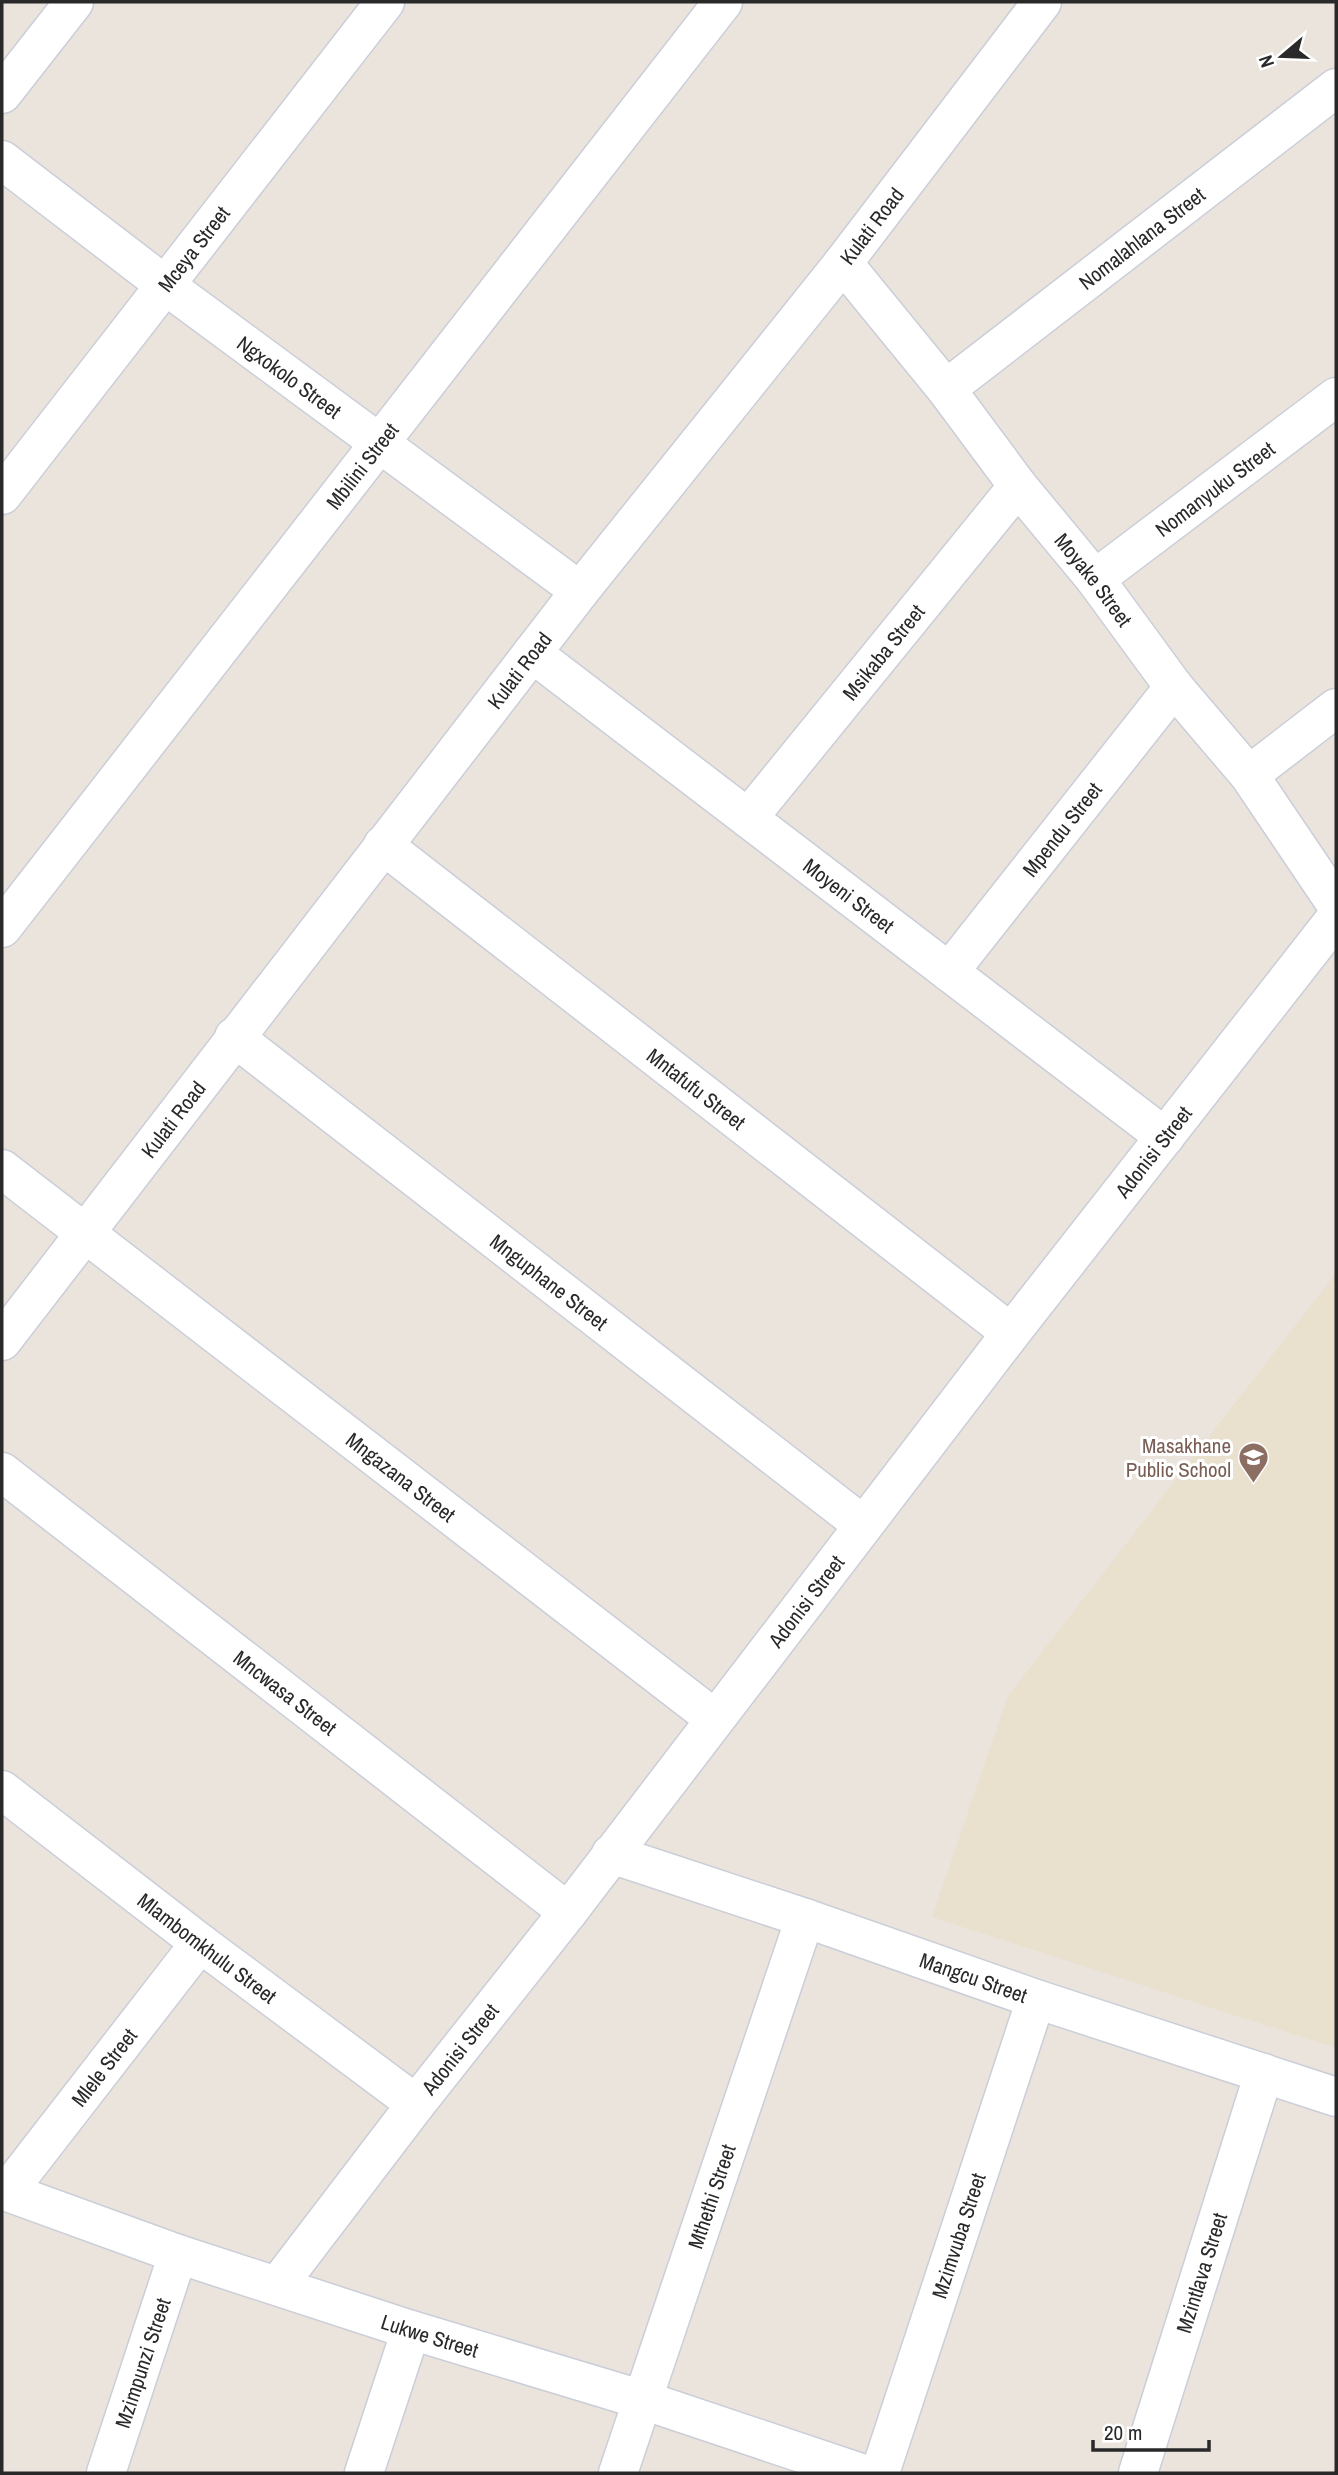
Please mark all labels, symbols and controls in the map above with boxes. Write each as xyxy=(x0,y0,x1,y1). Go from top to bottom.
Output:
north arrow xyxy=(1247,21,1317,91)
text: N xyxy=(1252,52,1280,71)
street label: Nomalahlana Street xyxy=(1072,180,1211,296)
street label: Kulati Road xyxy=(832,181,910,270)
street label: Mceya Street xyxy=(151,199,236,298)
street label: Ngxokolo Street xyxy=(231,329,348,425)
street label: Mbilini Street xyxy=(319,416,405,515)
street label: Nomanyuku Street xyxy=(1149,434,1281,543)
street label: Moyake Street xyxy=(1048,527,1139,632)
street label: Msikaba Street xyxy=(835,598,931,706)
street label: Kulati Road xyxy=(480,626,558,715)
street label: Mpendu Street xyxy=(1015,776,1108,882)
street label: Moyeni Street xyxy=(798,851,901,940)
street label: Mntafufu Street xyxy=(641,1041,752,1136)
street label: Kulati Road xyxy=(134,1075,212,1164)
street label: Adonisi Street xyxy=(1107,1099,1198,1204)
street label: Mnguphane Street xyxy=(484,1227,614,1337)
street label: Mngazana Street xyxy=(340,1425,462,1529)
place label: Masakhane Public School xyxy=(1126,1431,1231,1484)
school or university icon: Masakhane Public School xyxy=(1237,1440,1271,1484)
street label: Adonisi Street xyxy=(761,1549,851,1654)
street label: Mncwasa Street xyxy=(228,1643,343,1742)
street label: Mlambomkhulu Street xyxy=(132,1886,283,2010)
street label: Mangcu Street xyxy=(916,1945,1032,2009)
street label: Adonisi Street xyxy=(414,1997,505,2101)
street label: Mlele Street xyxy=(64,2022,144,2112)
street label: Mthethi Street xyxy=(680,2140,742,2252)
street label: Mzimvuba Street xyxy=(924,2169,992,2302)
street label: Mzintlava Street xyxy=(1169,2209,1234,2336)
street label: Mzimpunzi Street xyxy=(107,2294,177,2431)
street label: Lukwe Street xyxy=(377,2307,482,2364)
scale bar xyxy=(1093,2408,1208,2452)
text: 20 m xyxy=(1104,2418,1142,2447)

